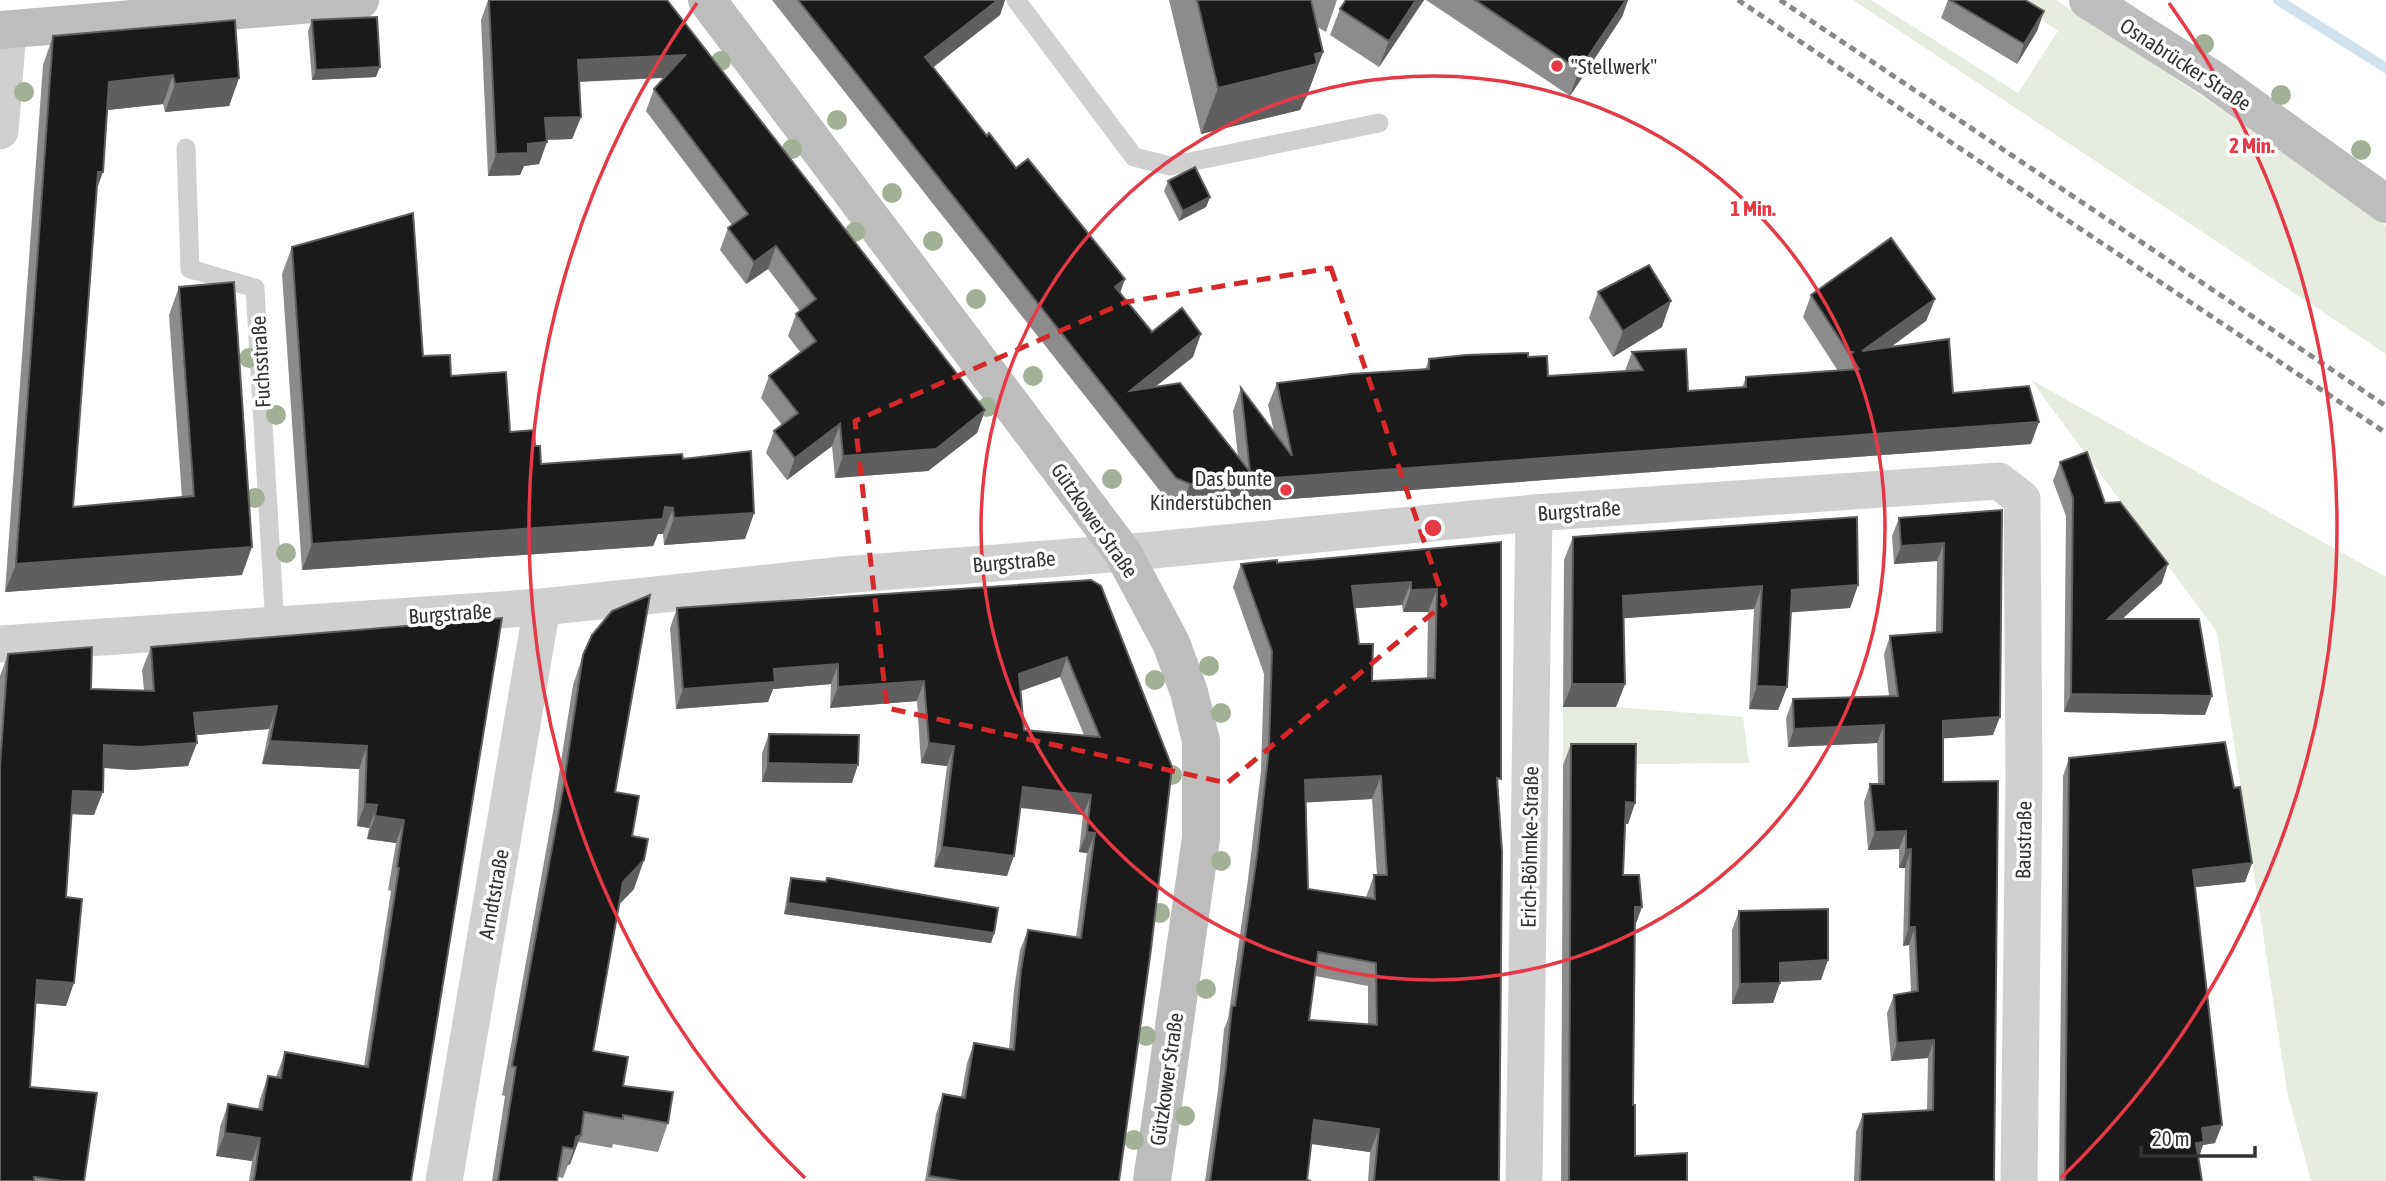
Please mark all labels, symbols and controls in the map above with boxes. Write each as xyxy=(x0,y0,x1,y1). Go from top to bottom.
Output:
street label: Osnabrücker Straße xyxy=(2116,13,2256,115)
place label: "Stellwerk" xyxy=(1571,54,1657,78)
marker: "Stellwerk" xyxy=(1549,58,1565,74)
text: 2 Min. xyxy=(2229,133,2275,157)
text: 1 Min. xyxy=(1730,196,1776,220)
street label: Fuchsstraße xyxy=(246,315,274,409)
street label: Gützkower Straße xyxy=(1047,458,1143,582)
place label: Das bunte Kinderstübchen xyxy=(1150,466,1272,514)
marker: Das bunte Kinderstübchen xyxy=(1278,482,1294,498)
street label: Burgstraße xyxy=(1537,495,1621,525)
centre of rings xyxy=(1421,516,1445,540)
street label: Burgstraße xyxy=(972,545,1056,577)
street label: Burgstraße xyxy=(408,598,492,628)
street label: Erich-Böhmke-Straße xyxy=(1516,766,1542,928)
street label: Baustraße xyxy=(2010,801,2036,879)
street label: Arndtstraße xyxy=(473,847,513,941)
street label: Gützkower Straße xyxy=(1145,1011,1187,1147)
scale bar xyxy=(2141,1114,2255,1158)
text: 20 m xyxy=(2152,1126,2190,1150)

